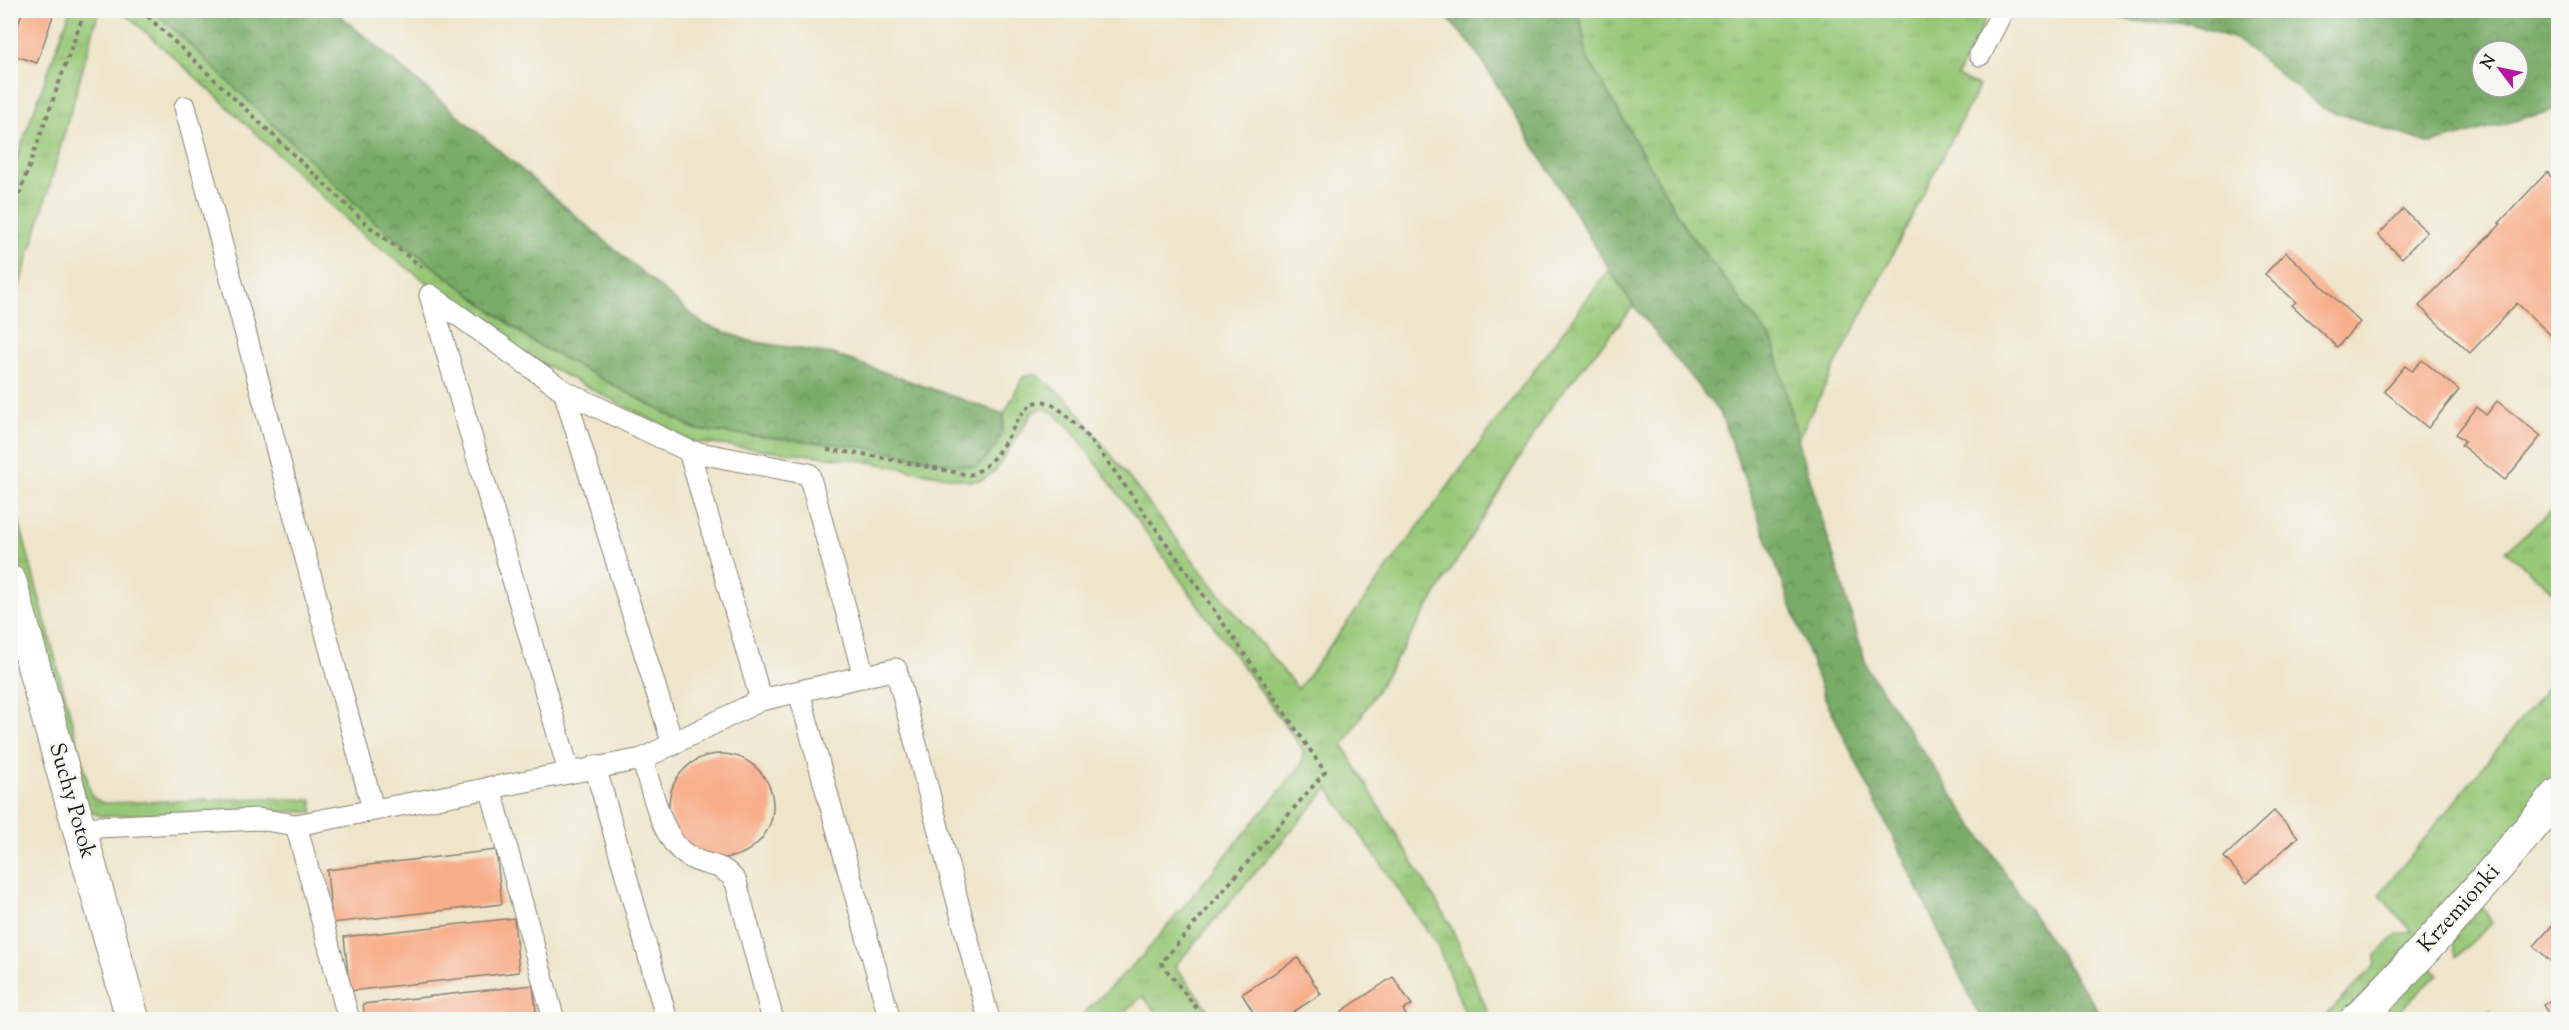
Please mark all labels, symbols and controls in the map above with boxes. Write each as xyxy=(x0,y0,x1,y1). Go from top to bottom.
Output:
north arrow xyxy=(2470,39,2530,99)
text: N xyxy=(2476,51,2503,74)
street label: Suchy Potok xyxy=(39,739,103,863)
street label: Krzemionki xyxy=(2411,857,2509,961)

